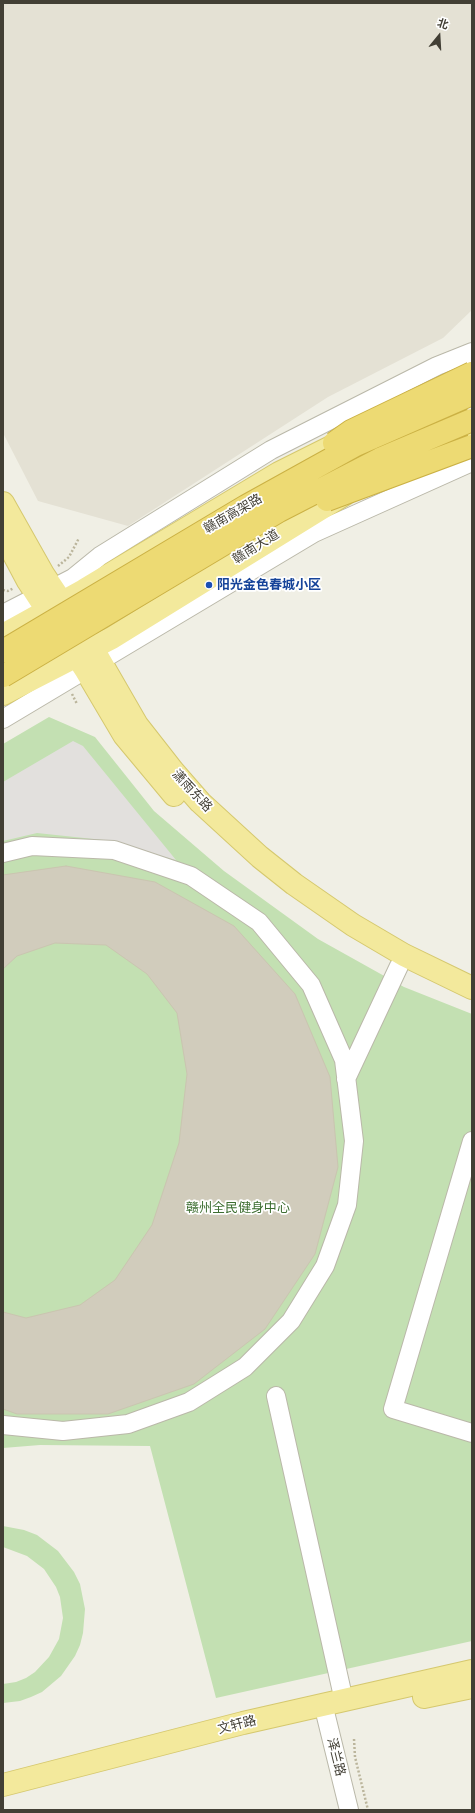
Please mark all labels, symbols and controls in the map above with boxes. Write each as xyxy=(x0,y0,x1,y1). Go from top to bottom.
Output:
north arrow xyxy=(419,16,459,56)
text: 北 xyxy=(436,16,450,32)
street label: 赣南高架路 xyxy=(201,491,265,537)
street label: 赣南大道 xyxy=(230,527,282,567)
place label: 阳光金色春城小区 xyxy=(217,577,321,593)
marker: 阳光金色春城小区 xyxy=(204,580,214,590)
street label: 潇雨东路 xyxy=(169,767,215,815)
park label: 赣州全民健身中心 xyxy=(186,1200,290,1216)
street label: 文轩路 xyxy=(216,1713,258,1737)
street label: 泽兰路 xyxy=(324,1736,348,1778)

